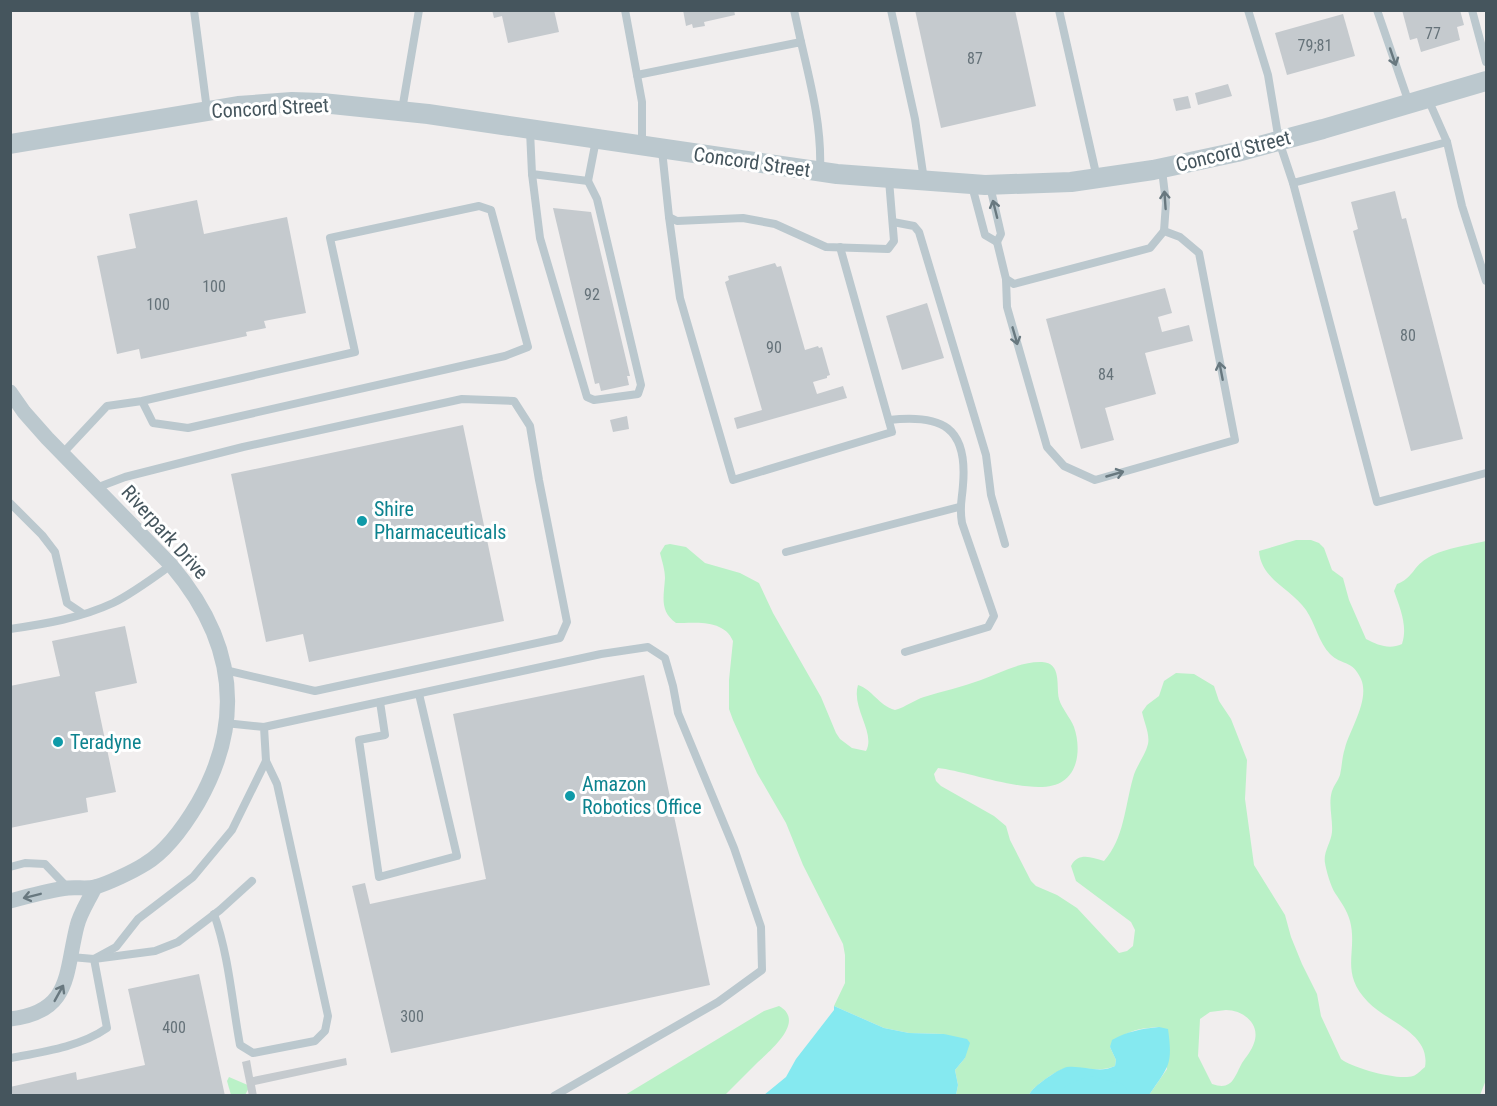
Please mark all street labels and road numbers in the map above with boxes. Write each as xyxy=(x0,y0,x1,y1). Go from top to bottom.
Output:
street label: Concord Street xyxy=(211,93,329,123)
street label: Concord Street xyxy=(1173,125,1293,177)
street label: Concord Street xyxy=(692,142,812,182)
street label: Riverpark Drive xyxy=(117,480,213,584)

